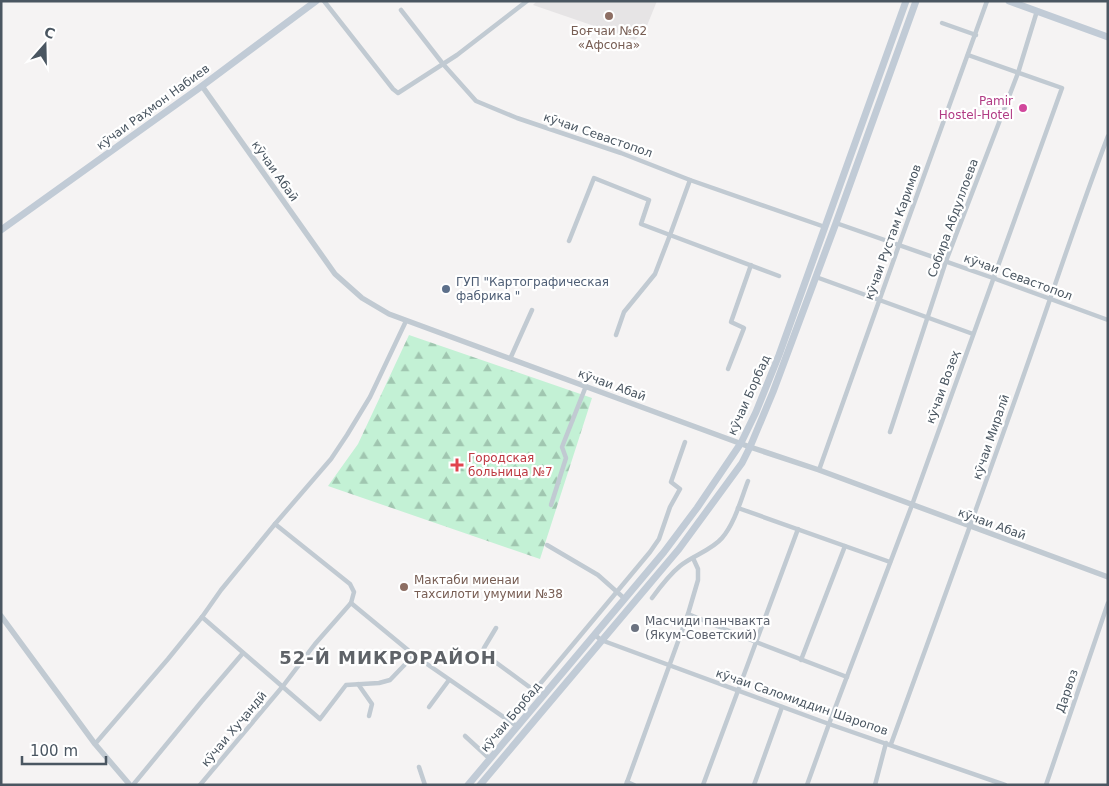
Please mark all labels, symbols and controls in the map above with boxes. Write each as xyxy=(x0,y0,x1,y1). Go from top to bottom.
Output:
marker: Боғчаи №62 «Афсона» xyxy=(603,10,615,22)
north arrow xyxy=(20,20,70,70)
text: С xyxy=(42,24,57,42)
place label: Боғчаи №62 «Афсона» xyxy=(571,24,647,52)
street label: кӯчаи Раҳмон Набиев xyxy=(94,61,212,153)
place label: Pamir Hostel-Hotel xyxy=(939,94,1013,122)
marker: Pamir Hostel-Hotel xyxy=(1017,102,1029,114)
street label: кӯчаи Севастопол xyxy=(542,110,654,160)
street label: кӯчаи Абаӣ xyxy=(249,138,301,204)
street label: Собира Абдуллоева xyxy=(925,157,981,279)
street label: кӯчаи Рустам Каримов xyxy=(862,162,924,302)
street label: кӯчаи Севастопол xyxy=(962,251,1074,303)
place label: ГУП "Картографическая фабрика " xyxy=(456,275,609,303)
marker: ГУП "Картографическая фабрика " xyxy=(440,283,452,295)
street label: кӯчаи Возеҳ xyxy=(923,348,963,426)
street label: кӯчаи Борбад xyxy=(725,353,773,437)
street label: кӯчаи Абаӣ xyxy=(576,366,648,404)
street label: кӯчаи Миралӣ xyxy=(970,393,1012,481)
place label: Городская больница №7 xyxy=(468,451,553,479)
marker: Городская больница №7 xyxy=(450,458,464,472)
street label: кӯчаи Абаӣ xyxy=(956,505,1028,543)
place label: Мактаби миенаи тахсилоти умумии №38 xyxy=(414,573,563,601)
marker: Мактаби миенаи тахсилоти умумии №38 xyxy=(398,581,410,593)
place label: Масчиди панчвакта (Якум-Советский) xyxy=(645,614,770,642)
marker: Масчиди панчвакта (Якум-Советский) xyxy=(629,622,641,634)
district label: 52-Й МИКРОРАЙОН xyxy=(279,647,497,668)
street label: кӯчаи Саломиддин Шаропов xyxy=(714,666,890,738)
street label: Дарвоз xyxy=(1053,667,1081,715)
street label: кӯчаи Борбад xyxy=(478,679,544,755)
street label: кӯчаи Хуҷандӣ xyxy=(198,688,270,770)
scale bar xyxy=(22,734,106,766)
text: 100 m xyxy=(30,742,78,760)

